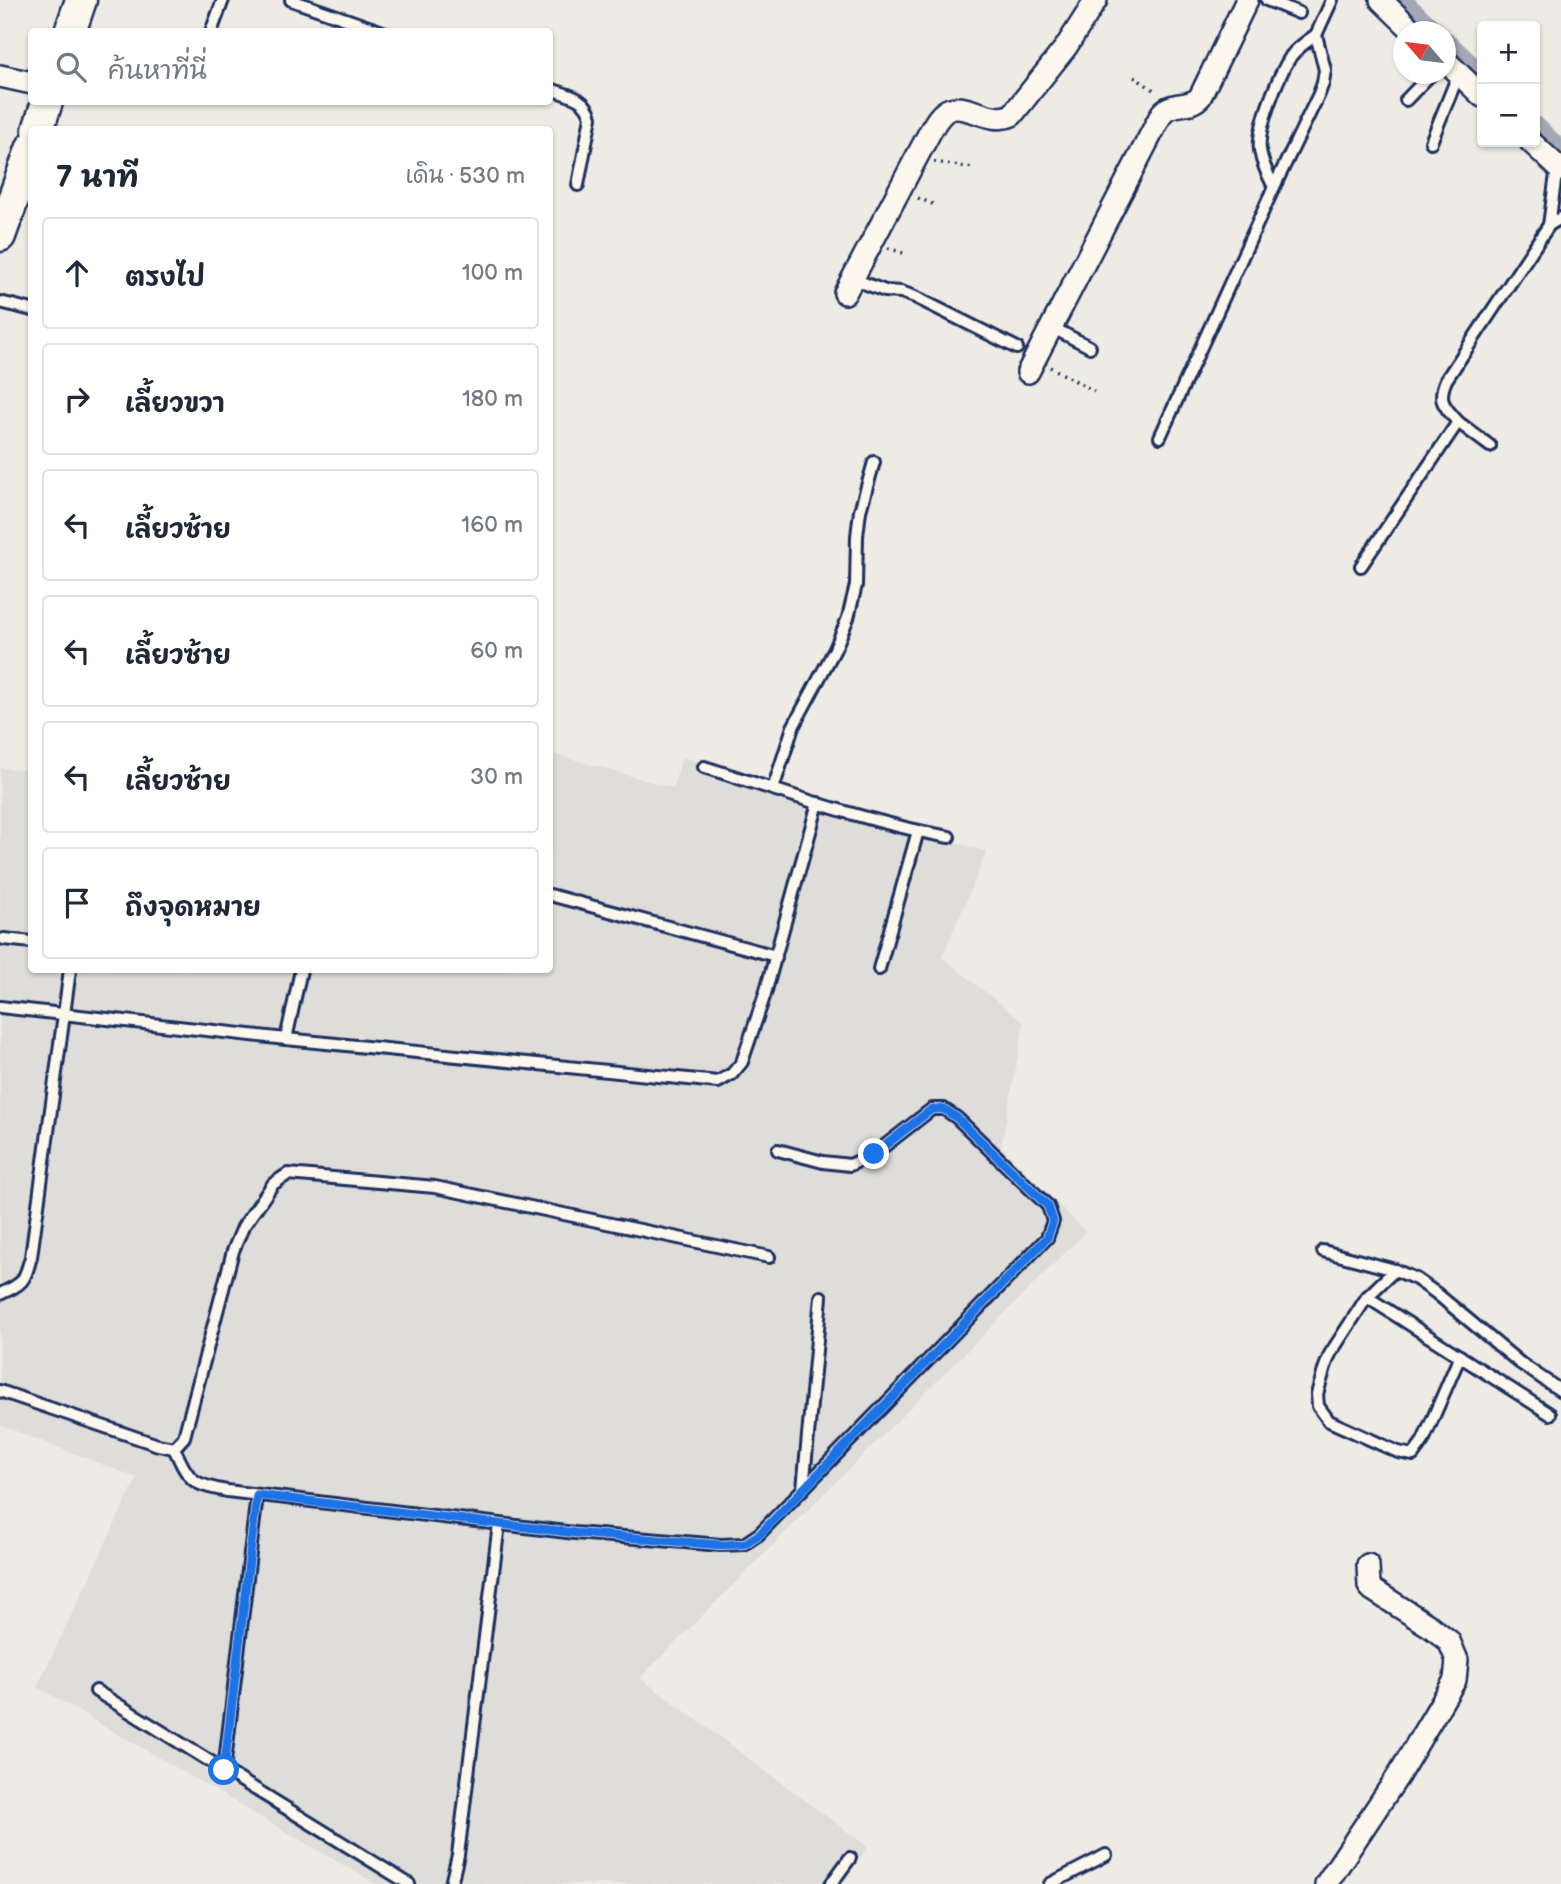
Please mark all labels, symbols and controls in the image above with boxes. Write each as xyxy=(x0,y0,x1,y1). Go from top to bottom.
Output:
north arrow xyxy=(1393,21,1456,84)
map controls xyxy=(1477,21,1540,147)
button: + xyxy=(1477,21,1540,84)
search box xyxy=(28,28,553,105)
icon: search xyxy=(52,48,90,86)
text: ค้นหาที่นี่ xyxy=(108,56,207,87)
button: − xyxy=(1477,84,1540,147)
text: 7 นาที xyxy=(56,160,138,196)
text: เดิน · 530 m xyxy=(405,162,525,190)
icon: ahead xyxy=(58,254,96,292)
text: 100 m xyxy=(462,259,523,287)
text: ตรงไป xyxy=(125,263,205,294)
icon: right xyxy=(58,380,96,418)
text: 180 m xyxy=(462,385,523,413)
text: เลี้ยวขวา xyxy=(125,389,225,420)
icon: left xyxy=(58,506,96,544)
text: 160 m xyxy=(461,511,523,539)
text: เลี้ยวซ้าย xyxy=(125,515,231,546)
icon: left xyxy=(58,632,96,670)
text: 60 m xyxy=(470,637,523,665)
text: เลี้ยวซ้าย xyxy=(125,641,231,672)
icon: left xyxy=(58,758,96,796)
text: 30 m xyxy=(470,763,523,791)
text: เลี้ยวซ้าย xyxy=(125,767,231,798)
icon: arrive xyxy=(58,884,96,922)
text: ถึงจุดหมาย xyxy=(125,893,261,924)
route end xyxy=(858,1138,889,1169)
route start xyxy=(208,1754,239,1785)

